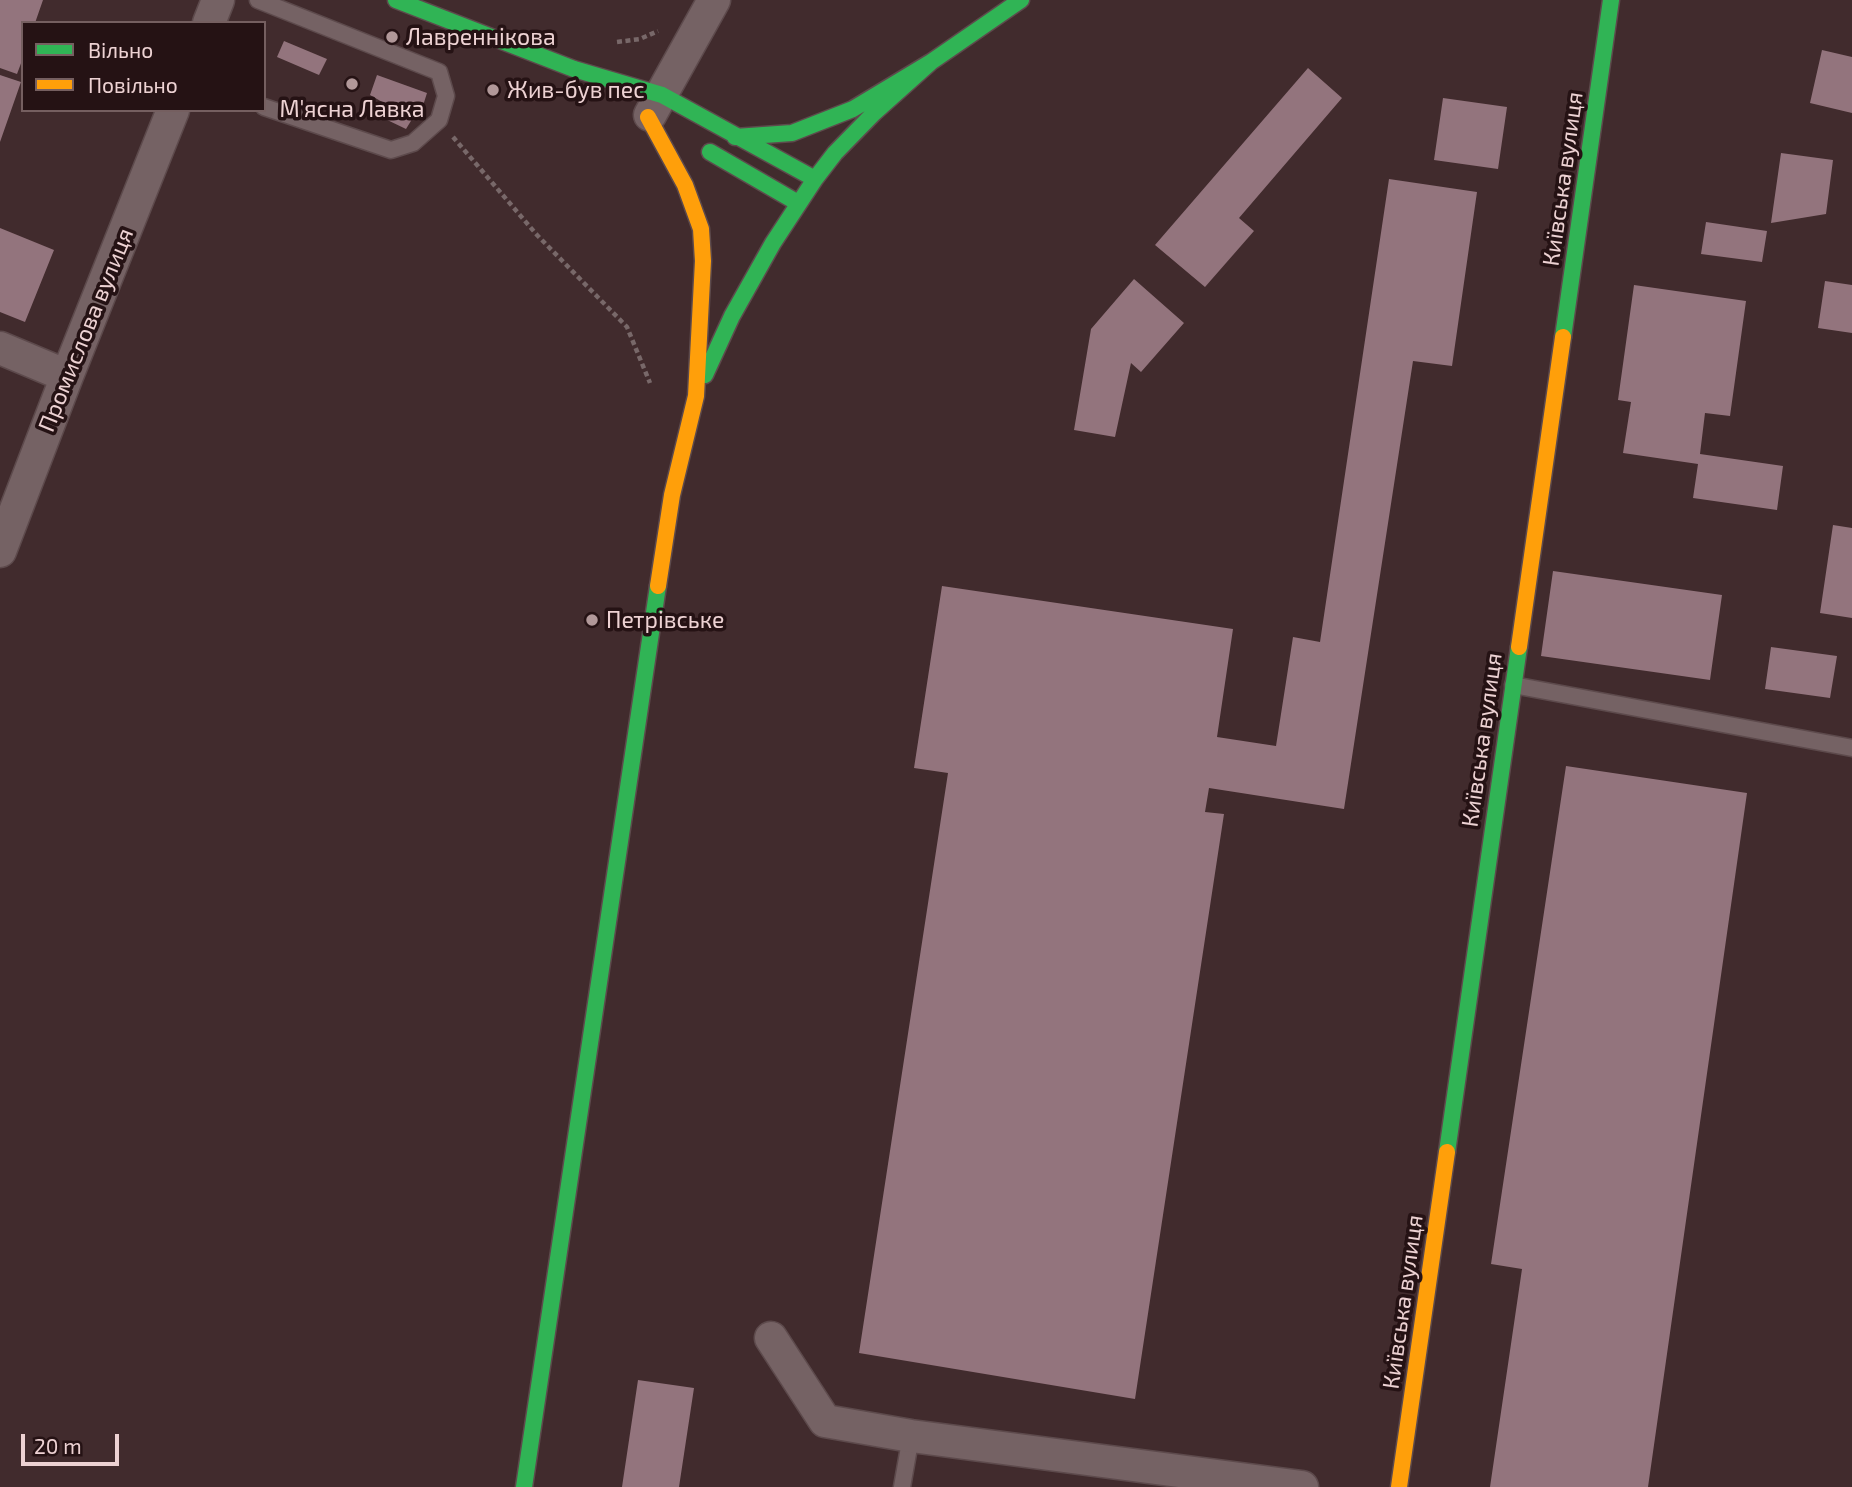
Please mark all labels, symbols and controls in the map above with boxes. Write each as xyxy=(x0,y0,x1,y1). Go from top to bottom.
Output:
legend xyxy=(21,21,266,112)
place label: Лавреннікова xyxy=(406,23,556,51)
marker: Лавреннікова xyxy=(384,29,400,45)
text: Вільно xyxy=(88,37,153,62)
text: Повільно xyxy=(88,72,178,97)
marker: М'ясна Лавка xyxy=(344,76,360,92)
place label: Жив-був пес xyxy=(507,76,645,104)
marker: Жив-був пес xyxy=(485,82,501,98)
street label: Київська вулиця xyxy=(1537,90,1589,268)
place label: М'ясна Лавка xyxy=(279,95,425,123)
street label: Промислова вулиця xyxy=(33,224,139,436)
place label: Петрівське xyxy=(606,606,724,634)
marker: Петрівське xyxy=(584,612,600,628)
street label: Київська вулиця xyxy=(1456,651,1508,829)
street label: Київська вулиця xyxy=(1377,1213,1429,1391)
scale bar xyxy=(24,1420,122,1464)
text: 20 m xyxy=(34,1433,82,1458)

